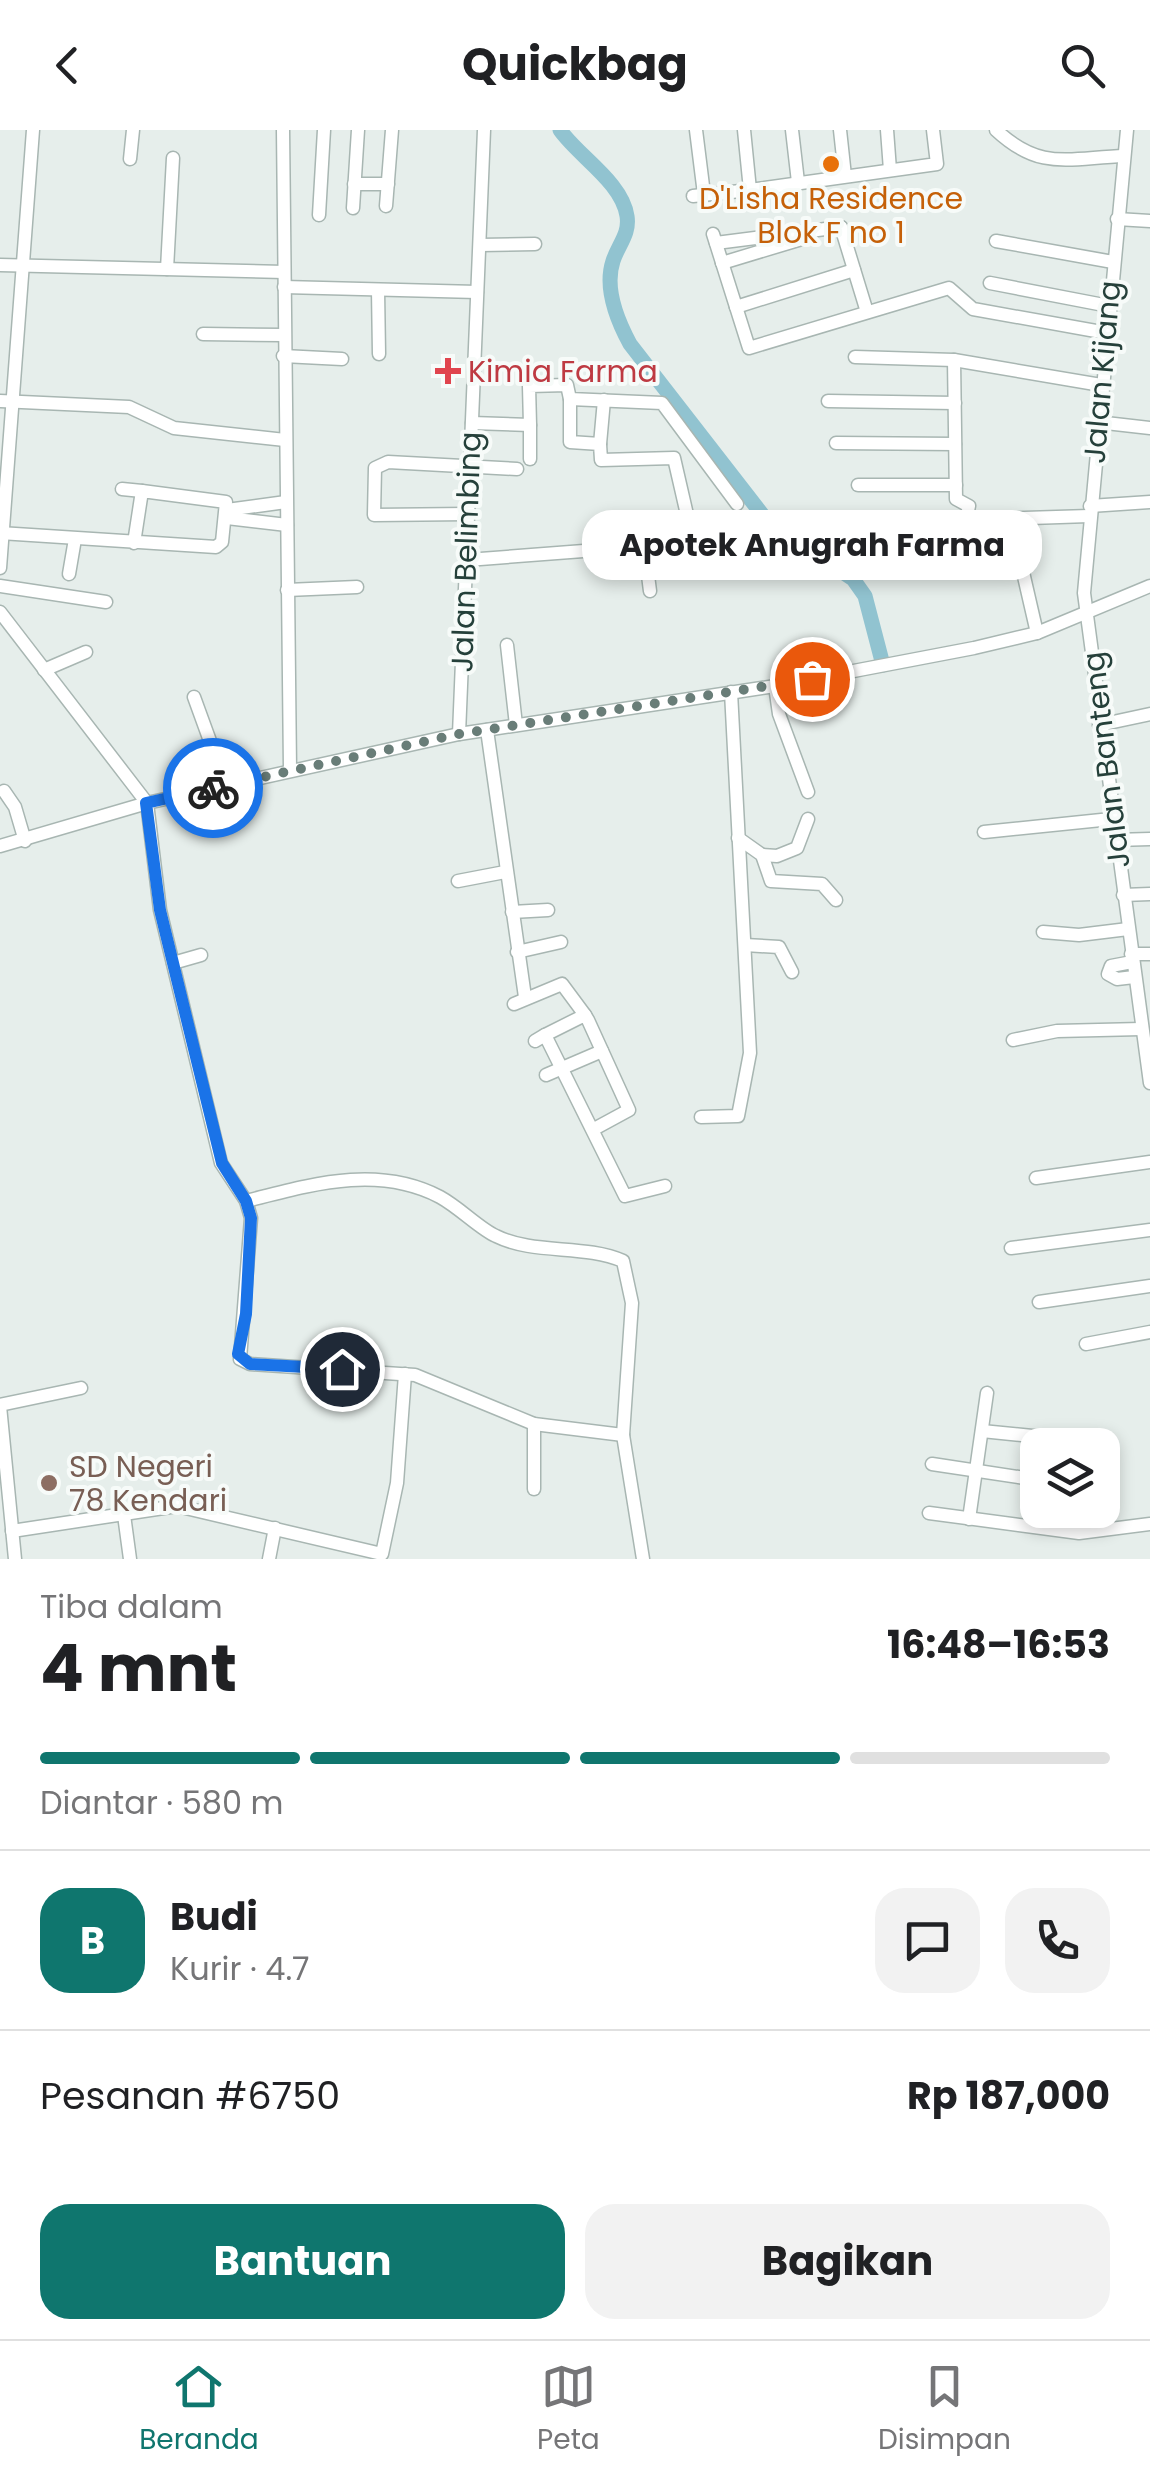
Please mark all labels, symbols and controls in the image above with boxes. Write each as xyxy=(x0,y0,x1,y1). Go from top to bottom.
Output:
text: Quickbag xyxy=(462,33,688,96)
icon: back xyxy=(40,38,95,93)
icon: search xyxy=(1055,38,1110,93)
marker: D'Lisha Residence Blok F no 1 xyxy=(820,153,842,175)
place label: D'Lisha Residence Blok F no 1 xyxy=(699,177,963,254)
street label: Jalan Kijang xyxy=(1073,279,1131,465)
place label: Kimia Farma xyxy=(468,350,658,393)
marker: Kimia Farma xyxy=(437,360,459,382)
street label: Jalan Belimbing xyxy=(440,431,492,673)
callout: Apotek Anugrah Farma xyxy=(582,509,1042,579)
text: Apotek Anugrah Farma xyxy=(619,522,1005,567)
pin xyxy=(770,637,855,722)
street label: Jalan Banteng xyxy=(1071,649,1141,871)
icon: bag xyxy=(785,652,840,707)
courier xyxy=(163,738,263,838)
icon: bike xyxy=(186,761,241,816)
pin xyxy=(300,1327,385,1412)
icon: home xyxy=(315,1342,370,1397)
map controls xyxy=(1020,1428,1120,1528)
button: layers xyxy=(1020,1428,1120,1528)
place label: SD Negeri 78 Kendari xyxy=(69,1445,227,1522)
marker: SD Negeri 78 Kendari xyxy=(38,1472,60,1494)
text: Tiba dalam xyxy=(40,1584,223,1629)
text: 16:48–16:53 xyxy=(887,1618,1110,1671)
text: 4 mnt xyxy=(40,1623,237,1714)
text: Diantar · 580 m xyxy=(40,1780,284,1825)
button: chat xyxy=(875,1888,980,1993)
button: phone xyxy=(1005,1888,1110,1993)
text: Budi xyxy=(170,1890,258,1943)
text: B xyxy=(80,1914,105,1967)
text: Kurir · 4.7 xyxy=(170,1946,310,1991)
text: Pesanan #6750 xyxy=(40,2069,340,2122)
text: Rp 187,000 xyxy=(907,2069,1110,2122)
button: Bantuan xyxy=(40,2204,565,2319)
button: Bagikan xyxy=(585,2204,1110,2319)
tab: Beranda xyxy=(139,2359,259,2461)
tab: Peta xyxy=(537,2359,600,2461)
tab: Disimpan xyxy=(878,2359,1011,2461)

